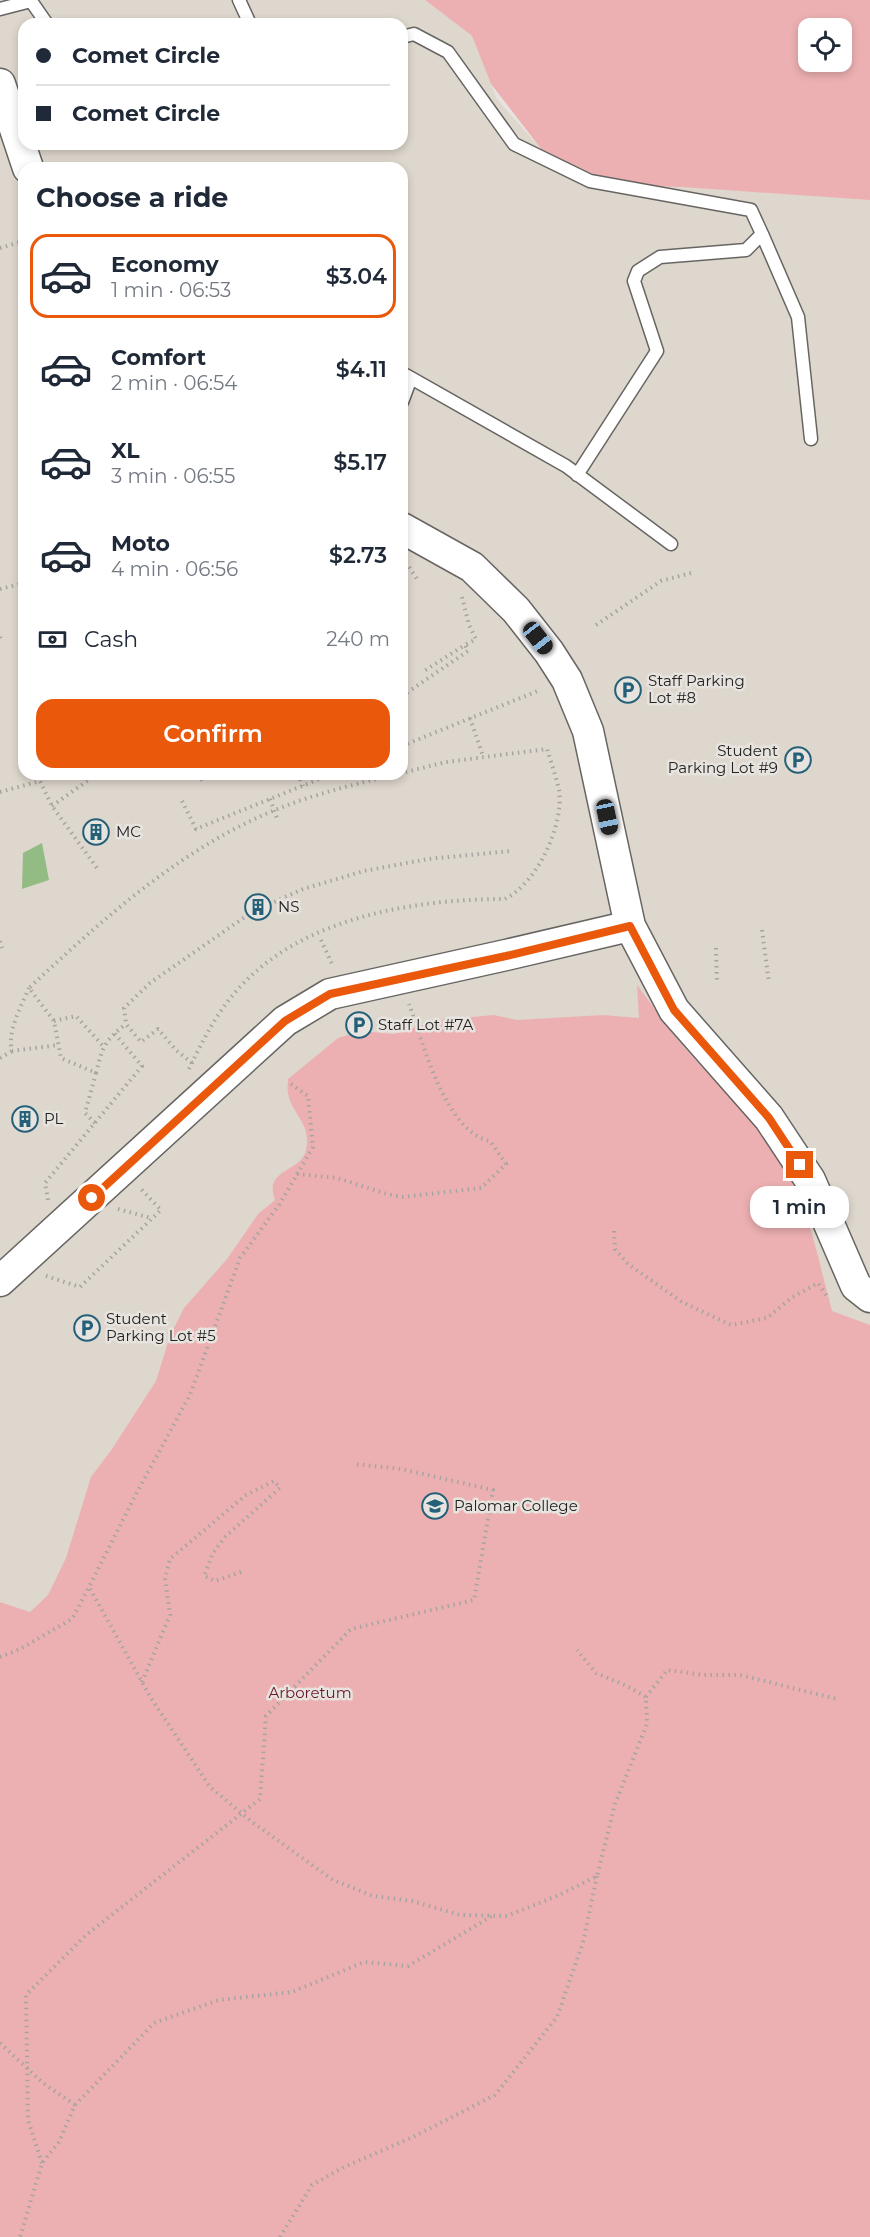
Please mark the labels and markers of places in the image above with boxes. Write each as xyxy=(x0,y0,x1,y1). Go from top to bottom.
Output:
place label: Staff Parking Lot #8 xyxy=(648,671,745,707)
parking icon: Staff Parking Lot #8 xyxy=(613,675,643,705)
place label: Student Parking Lot #9 xyxy=(668,741,778,777)
parking icon: Student Parking Lot #9 xyxy=(783,745,813,775)
building icon: MC xyxy=(81,817,111,847)
place label: MC xyxy=(116,822,141,841)
building icon: NS xyxy=(243,892,273,922)
place label: NS xyxy=(278,897,299,916)
parking icon: Staff Lot #7A xyxy=(344,1010,374,1040)
place label: Staff Lot #7A xyxy=(378,1015,473,1034)
building icon: PL xyxy=(10,1104,40,1134)
place label: PL xyxy=(44,1109,64,1128)
place label: Student Parking Lot #5 xyxy=(106,1309,216,1345)
parking icon: Student Parking Lot #5 xyxy=(72,1313,102,1343)
school or university icon: Palomar College xyxy=(420,1491,450,1521)
place label: Palomar College xyxy=(454,1496,578,1515)

